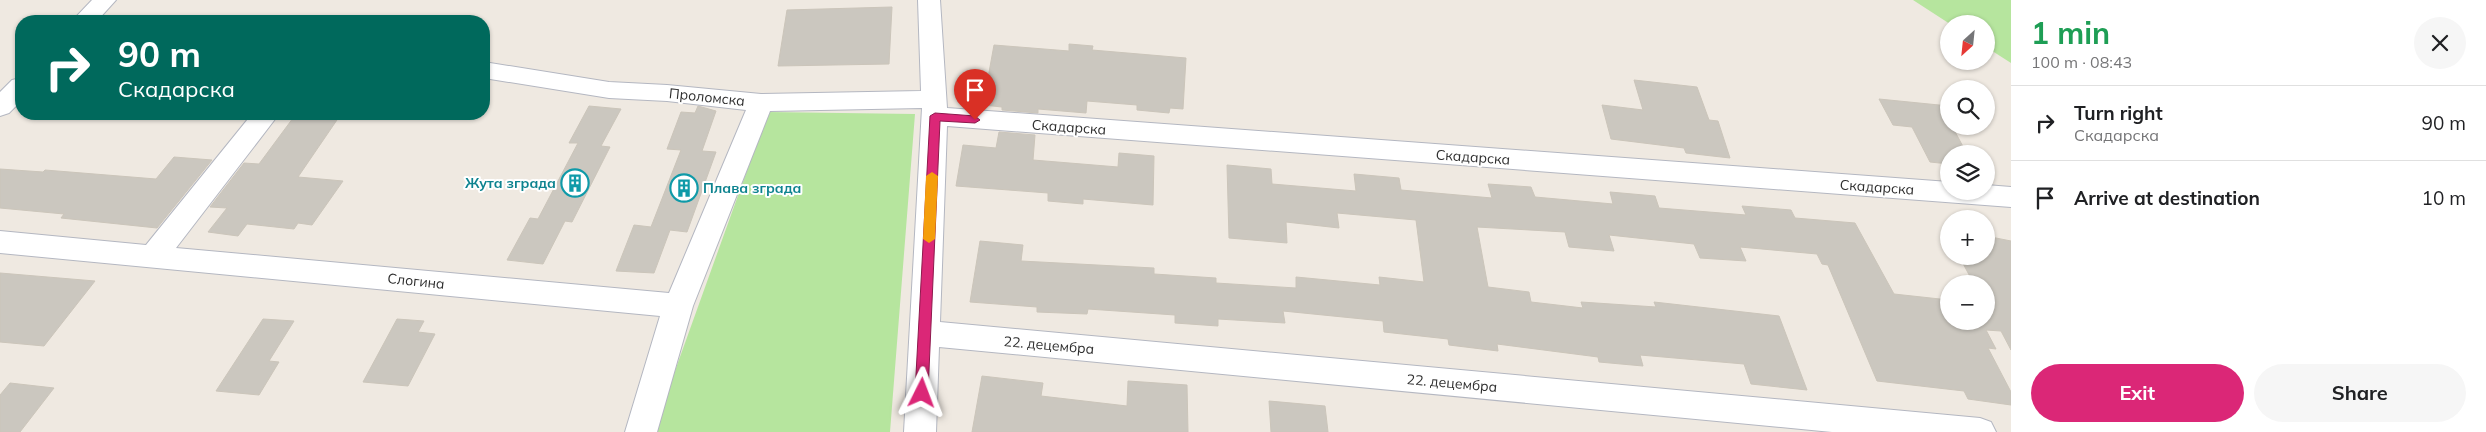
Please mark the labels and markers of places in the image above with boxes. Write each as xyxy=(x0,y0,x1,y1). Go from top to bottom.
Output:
pin xyxy=(954,69,996,120)
building icon: Жута зграда xyxy=(560,168,590,198)
building icon: Плава зграда xyxy=(669,173,699,203)
place label: Жута зграда xyxy=(465,174,556,192)
place label: Плава зграда xyxy=(703,179,801,197)

